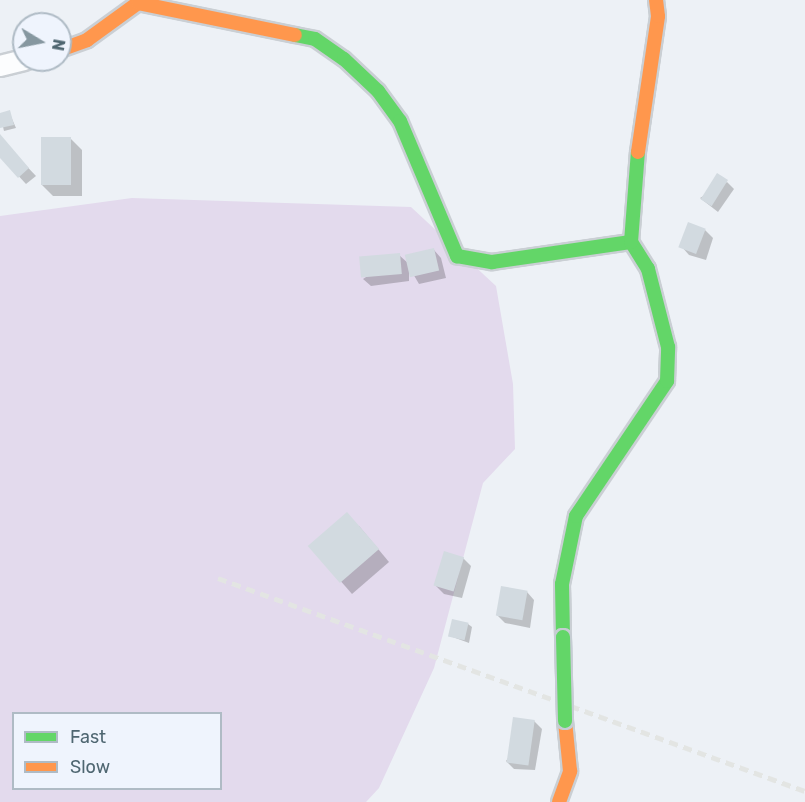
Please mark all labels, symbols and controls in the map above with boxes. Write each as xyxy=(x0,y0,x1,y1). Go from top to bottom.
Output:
north arrow xyxy=(12,12,72,72)
text: N xyxy=(48,38,69,52)
legend xyxy=(12,712,222,790)
text: Fast xyxy=(70,726,106,748)
text: Slow xyxy=(70,756,110,778)

